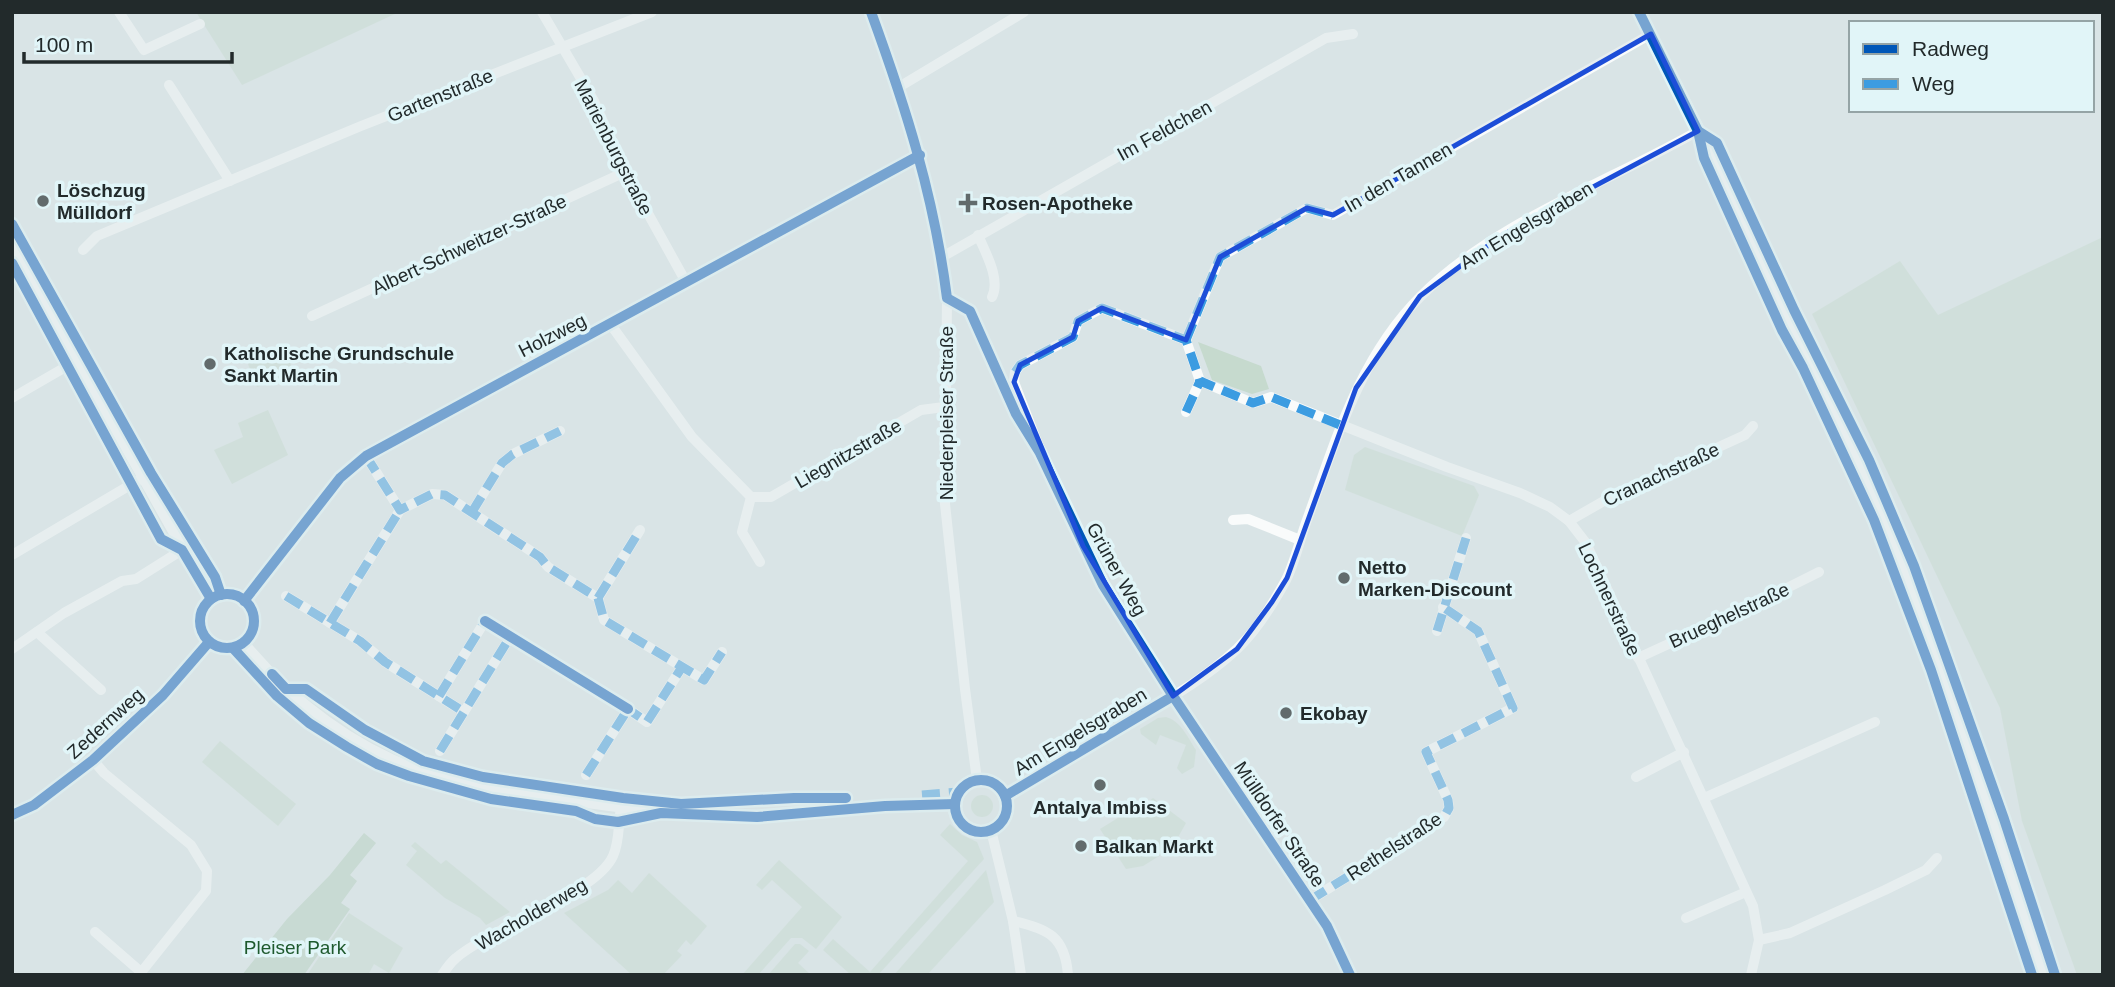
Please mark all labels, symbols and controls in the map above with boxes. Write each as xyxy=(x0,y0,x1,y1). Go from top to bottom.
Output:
scale bar xyxy=(24,21,233,65)
legend xyxy=(1849,21,2094,112)
text: 100 m xyxy=(35,33,93,56)
text: Radweg xyxy=(1912,37,1989,60)
street label: Gartenstraße xyxy=(384,65,496,126)
text: Weg xyxy=(1912,72,1955,95)
street label: Marienburgstraße xyxy=(570,76,657,219)
street label: Im Feldchen xyxy=(1113,96,1215,165)
street label: In den Tannen xyxy=(1341,138,1456,217)
street label: Am Engelsgraben xyxy=(1456,178,1596,273)
place label: Löschzug Mülldorf xyxy=(57,180,146,223)
street label: Albert-Schweitzer-Straße xyxy=(369,190,570,299)
marker: Löschzug Mülldorf xyxy=(35,193,51,209)
place label: Rosen-Apotheke xyxy=(982,193,1133,214)
marker: Rosen-Apotheke xyxy=(960,195,976,211)
street label: Holzweg xyxy=(515,310,589,361)
street label: Niederpleiser Straße xyxy=(936,326,957,500)
place label: Katholische Grundschule Sankt Martin xyxy=(224,343,454,386)
marker: Katholische Grundschule Sankt Martin xyxy=(202,356,218,372)
street label: Liegnitzstraße xyxy=(791,415,905,492)
street label: Cranachstraße xyxy=(1600,438,1723,511)
street label: Grüner Weg xyxy=(1082,519,1151,619)
street label: Lochnerstraße xyxy=(1574,539,1645,659)
place label: Netto Marken-Discount xyxy=(1358,557,1513,600)
marker: Netto Marken-Discount xyxy=(1336,570,1352,586)
street label: Brueghelstraße xyxy=(1666,578,1793,652)
street label: Zedernweg xyxy=(63,684,148,763)
street label: Am Engelsgraben xyxy=(1010,684,1150,779)
place label: Ekobay xyxy=(1300,703,1368,724)
marker: Ekobay xyxy=(1278,705,1294,721)
street label: Mülldorfer Straße xyxy=(1230,758,1329,891)
marker: Antalya Imbiss xyxy=(1092,777,1108,793)
place label: Antalya Imbiss xyxy=(1033,797,1167,818)
street label: Rethelstraße xyxy=(1343,808,1446,885)
place label: Balkan Markt xyxy=(1095,836,1214,857)
marker: Balkan Markt xyxy=(1073,838,1089,854)
street label: Wacholderweg xyxy=(472,874,591,955)
park label: Pleiser Park xyxy=(244,937,347,958)

